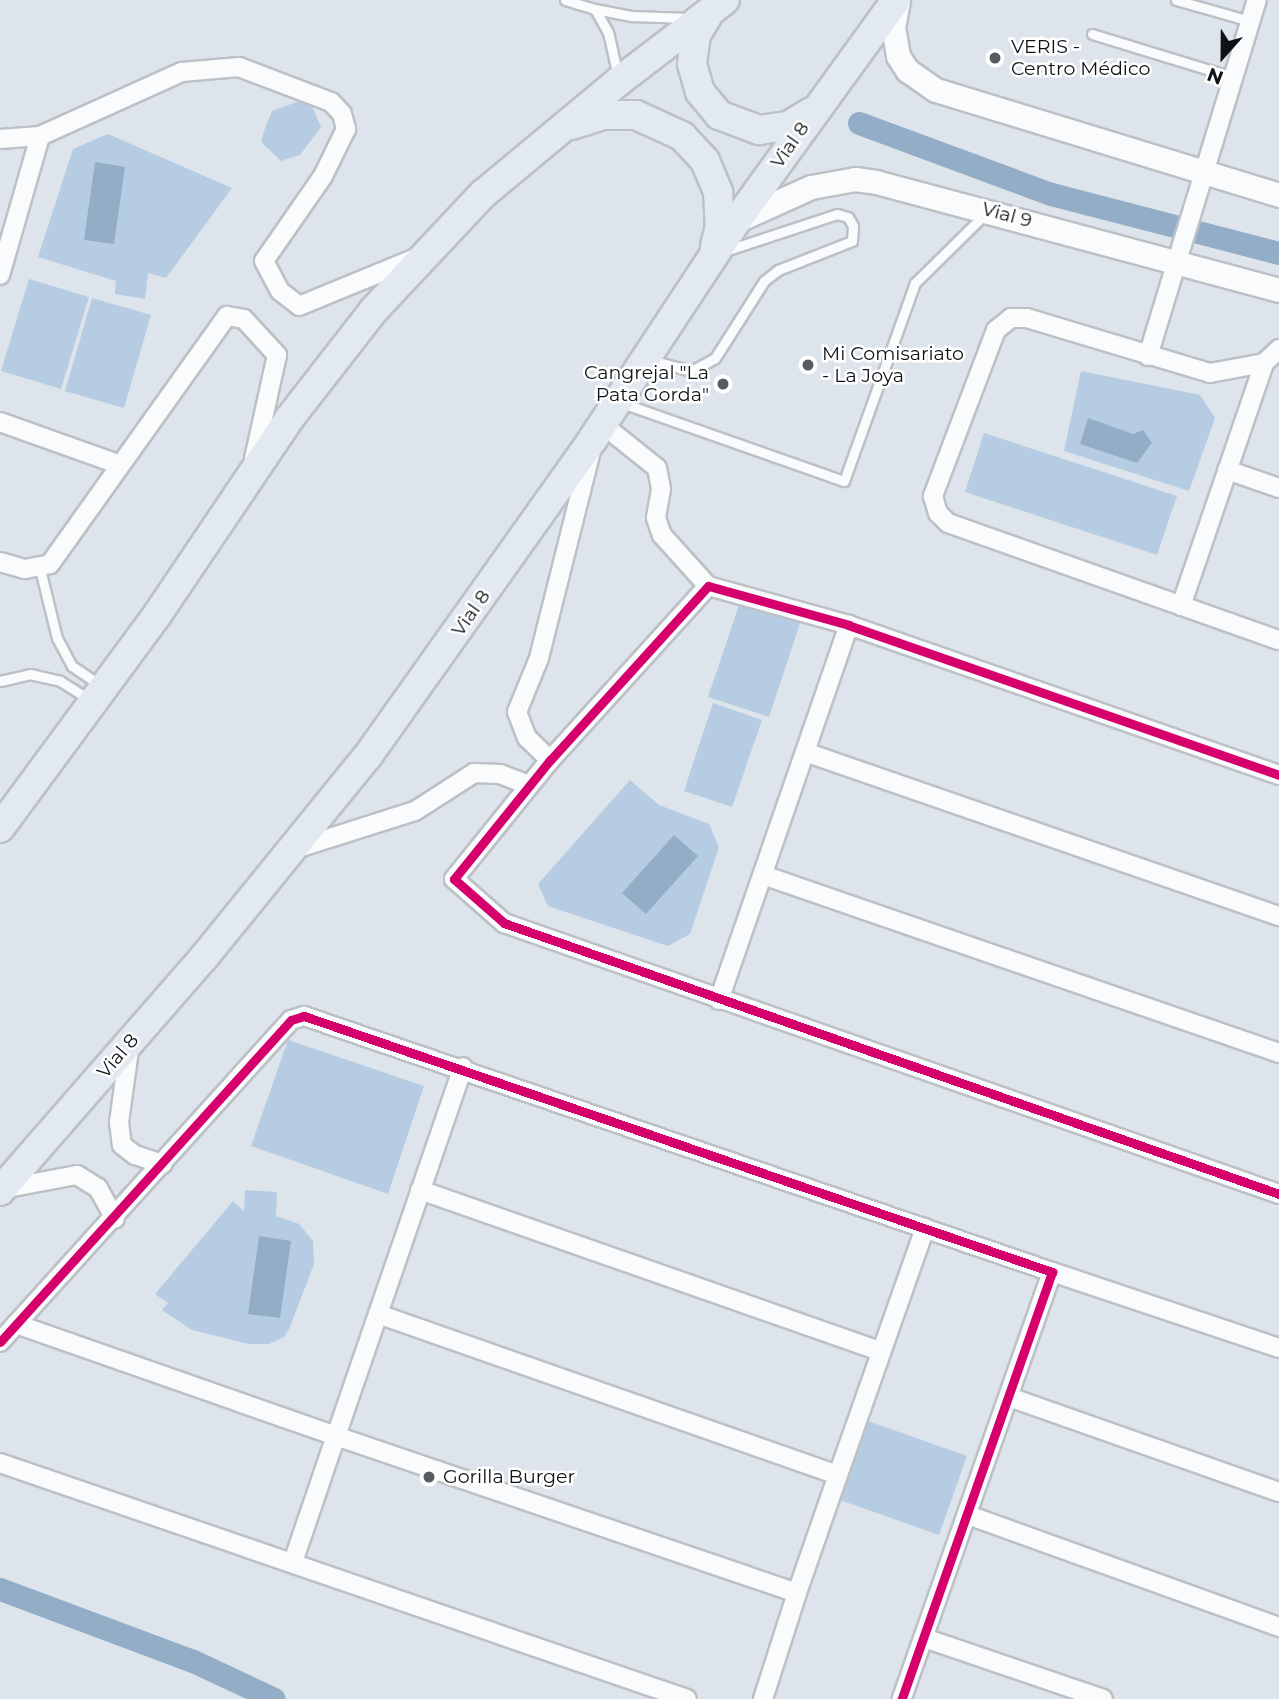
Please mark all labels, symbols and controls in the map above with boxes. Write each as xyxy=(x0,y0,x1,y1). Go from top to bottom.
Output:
north arrow xyxy=(1188,21,1258,91)
place label: VERIS - Centro Médico xyxy=(1011,36,1150,80)
marker: VERIS - Centro Médico xyxy=(985,48,1005,68)
text: N xyxy=(1204,63,1227,90)
street label: Vial 8 xyxy=(766,117,814,173)
street label: Vial 9 xyxy=(979,197,1035,233)
place label: Mi Comisariato - La Joya xyxy=(822,343,964,387)
marker: Mi Comisariato - La Joya xyxy=(800,357,816,373)
place label: Cangrejal "La Pata Gorda" xyxy=(584,362,709,406)
marker: Cangrejal "La Pata Gorda" xyxy=(715,376,731,392)
street label: Vial 8 xyxy=(447,585,495,641)
street label: Vial 8 xyxy=(93,1029,143,1083)
place label: Gorilla Burger xyxy=(443,1466,575,1488)
marker: Gorilla Burger xyxy=(421,1469,437,1485)

